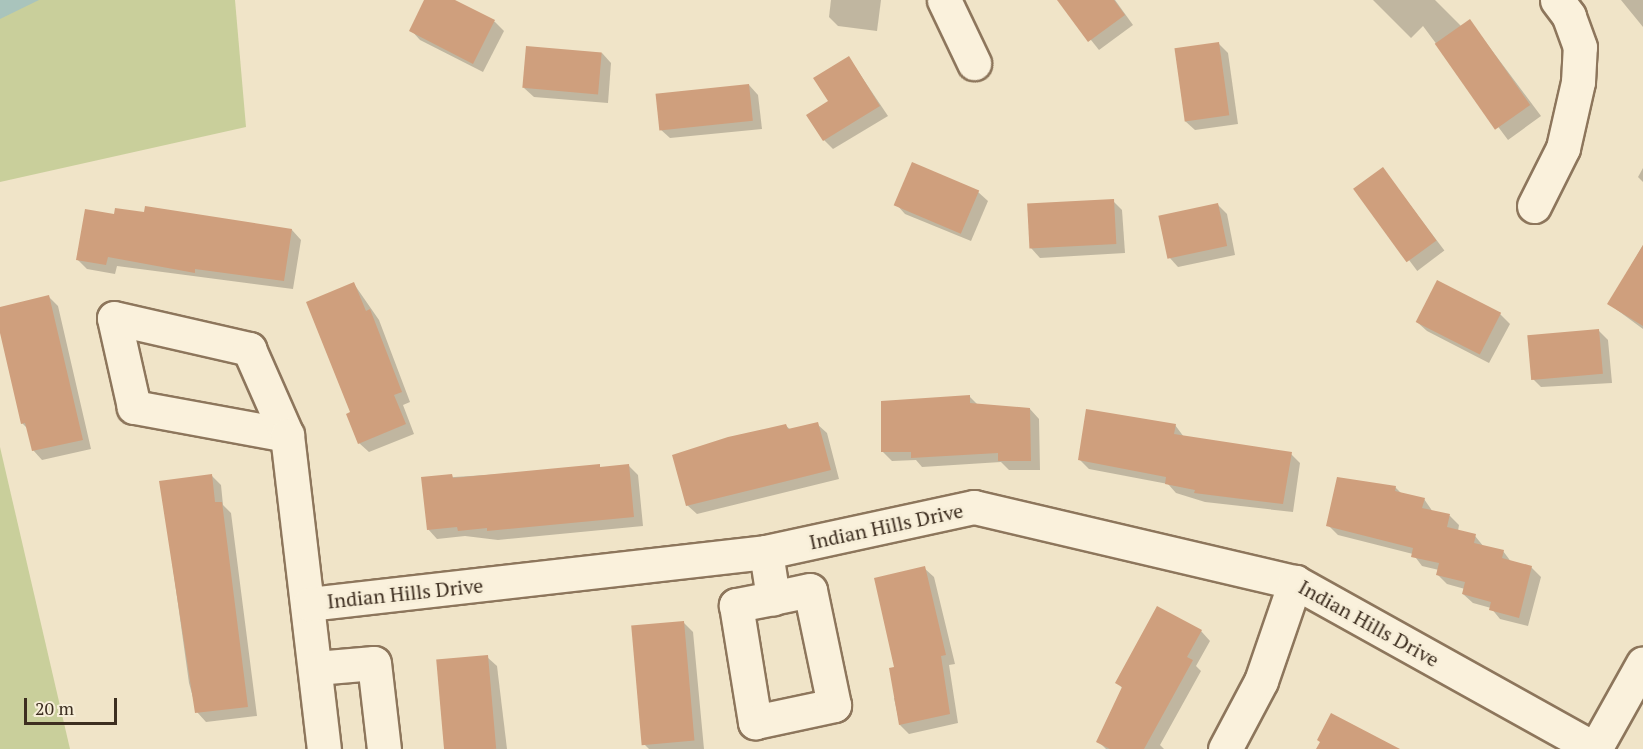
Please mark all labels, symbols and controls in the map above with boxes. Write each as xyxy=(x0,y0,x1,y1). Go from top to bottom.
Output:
street label: Indian Hills Drive xyxy=(807,498,965,554)
street label: Indian Hills Drive xyxy=(326,573,484,613)
street label: Indian Hills Drive xyxy=(1295,575,1443,671)
scale bar xyxy=(27,686,120,724)
text: 20 m xyxy=(35,696,74,720)

